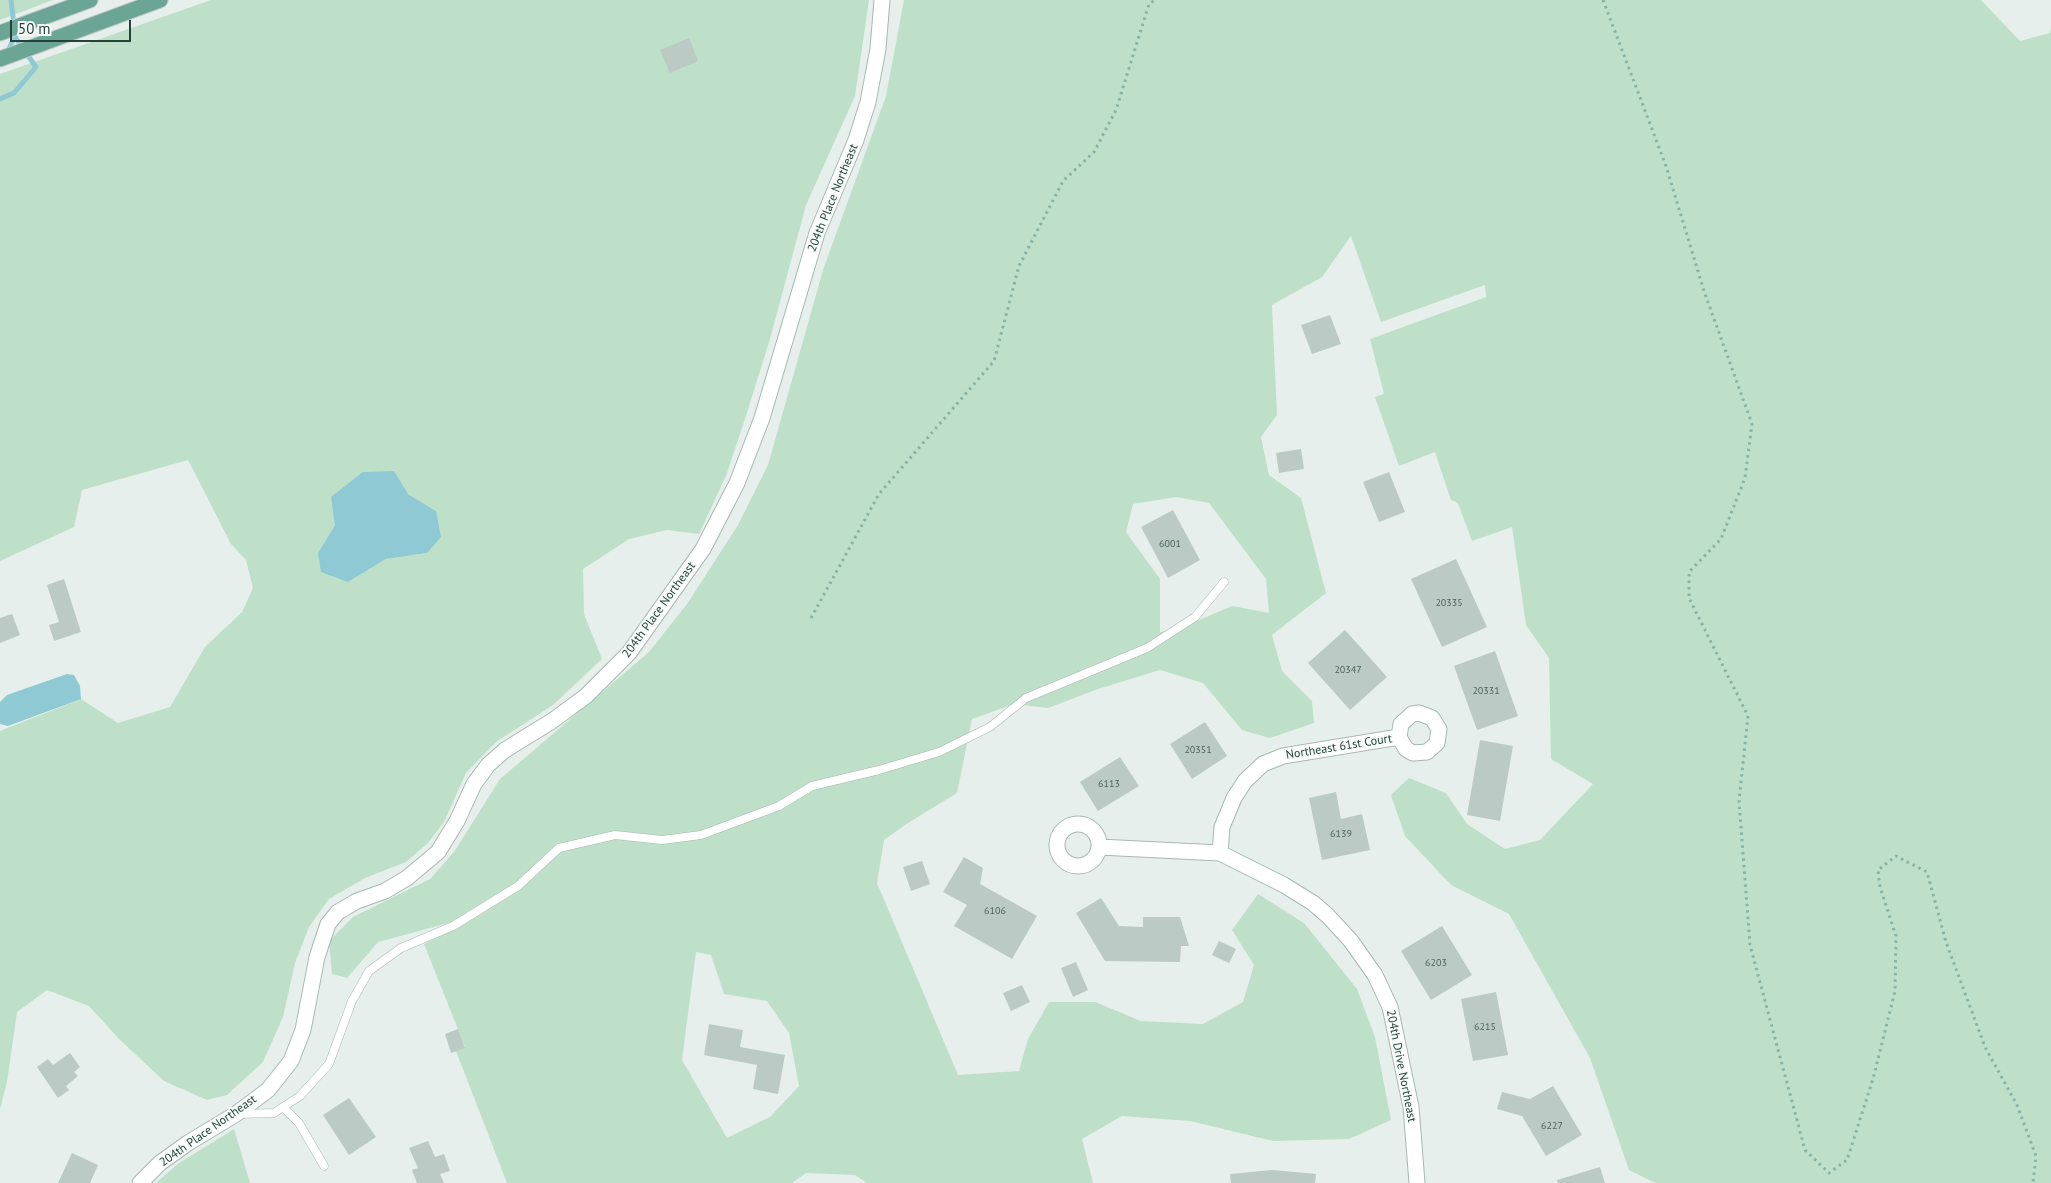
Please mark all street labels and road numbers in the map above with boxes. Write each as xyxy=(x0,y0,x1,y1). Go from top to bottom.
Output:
street label: 204th Place Northeast xyxy=(805,142,861,254)
street label: 204th Place Northeast xyxy=(619,559,699,661)
street label: Northeast 61st Court xyxy=(1285,732,1393,762)
street label: 204th Drive Northeast xyxy=(1383,1009,1419,1123)
street label: 204th Place Northeast xyxy=(157,1092,259,1170)

